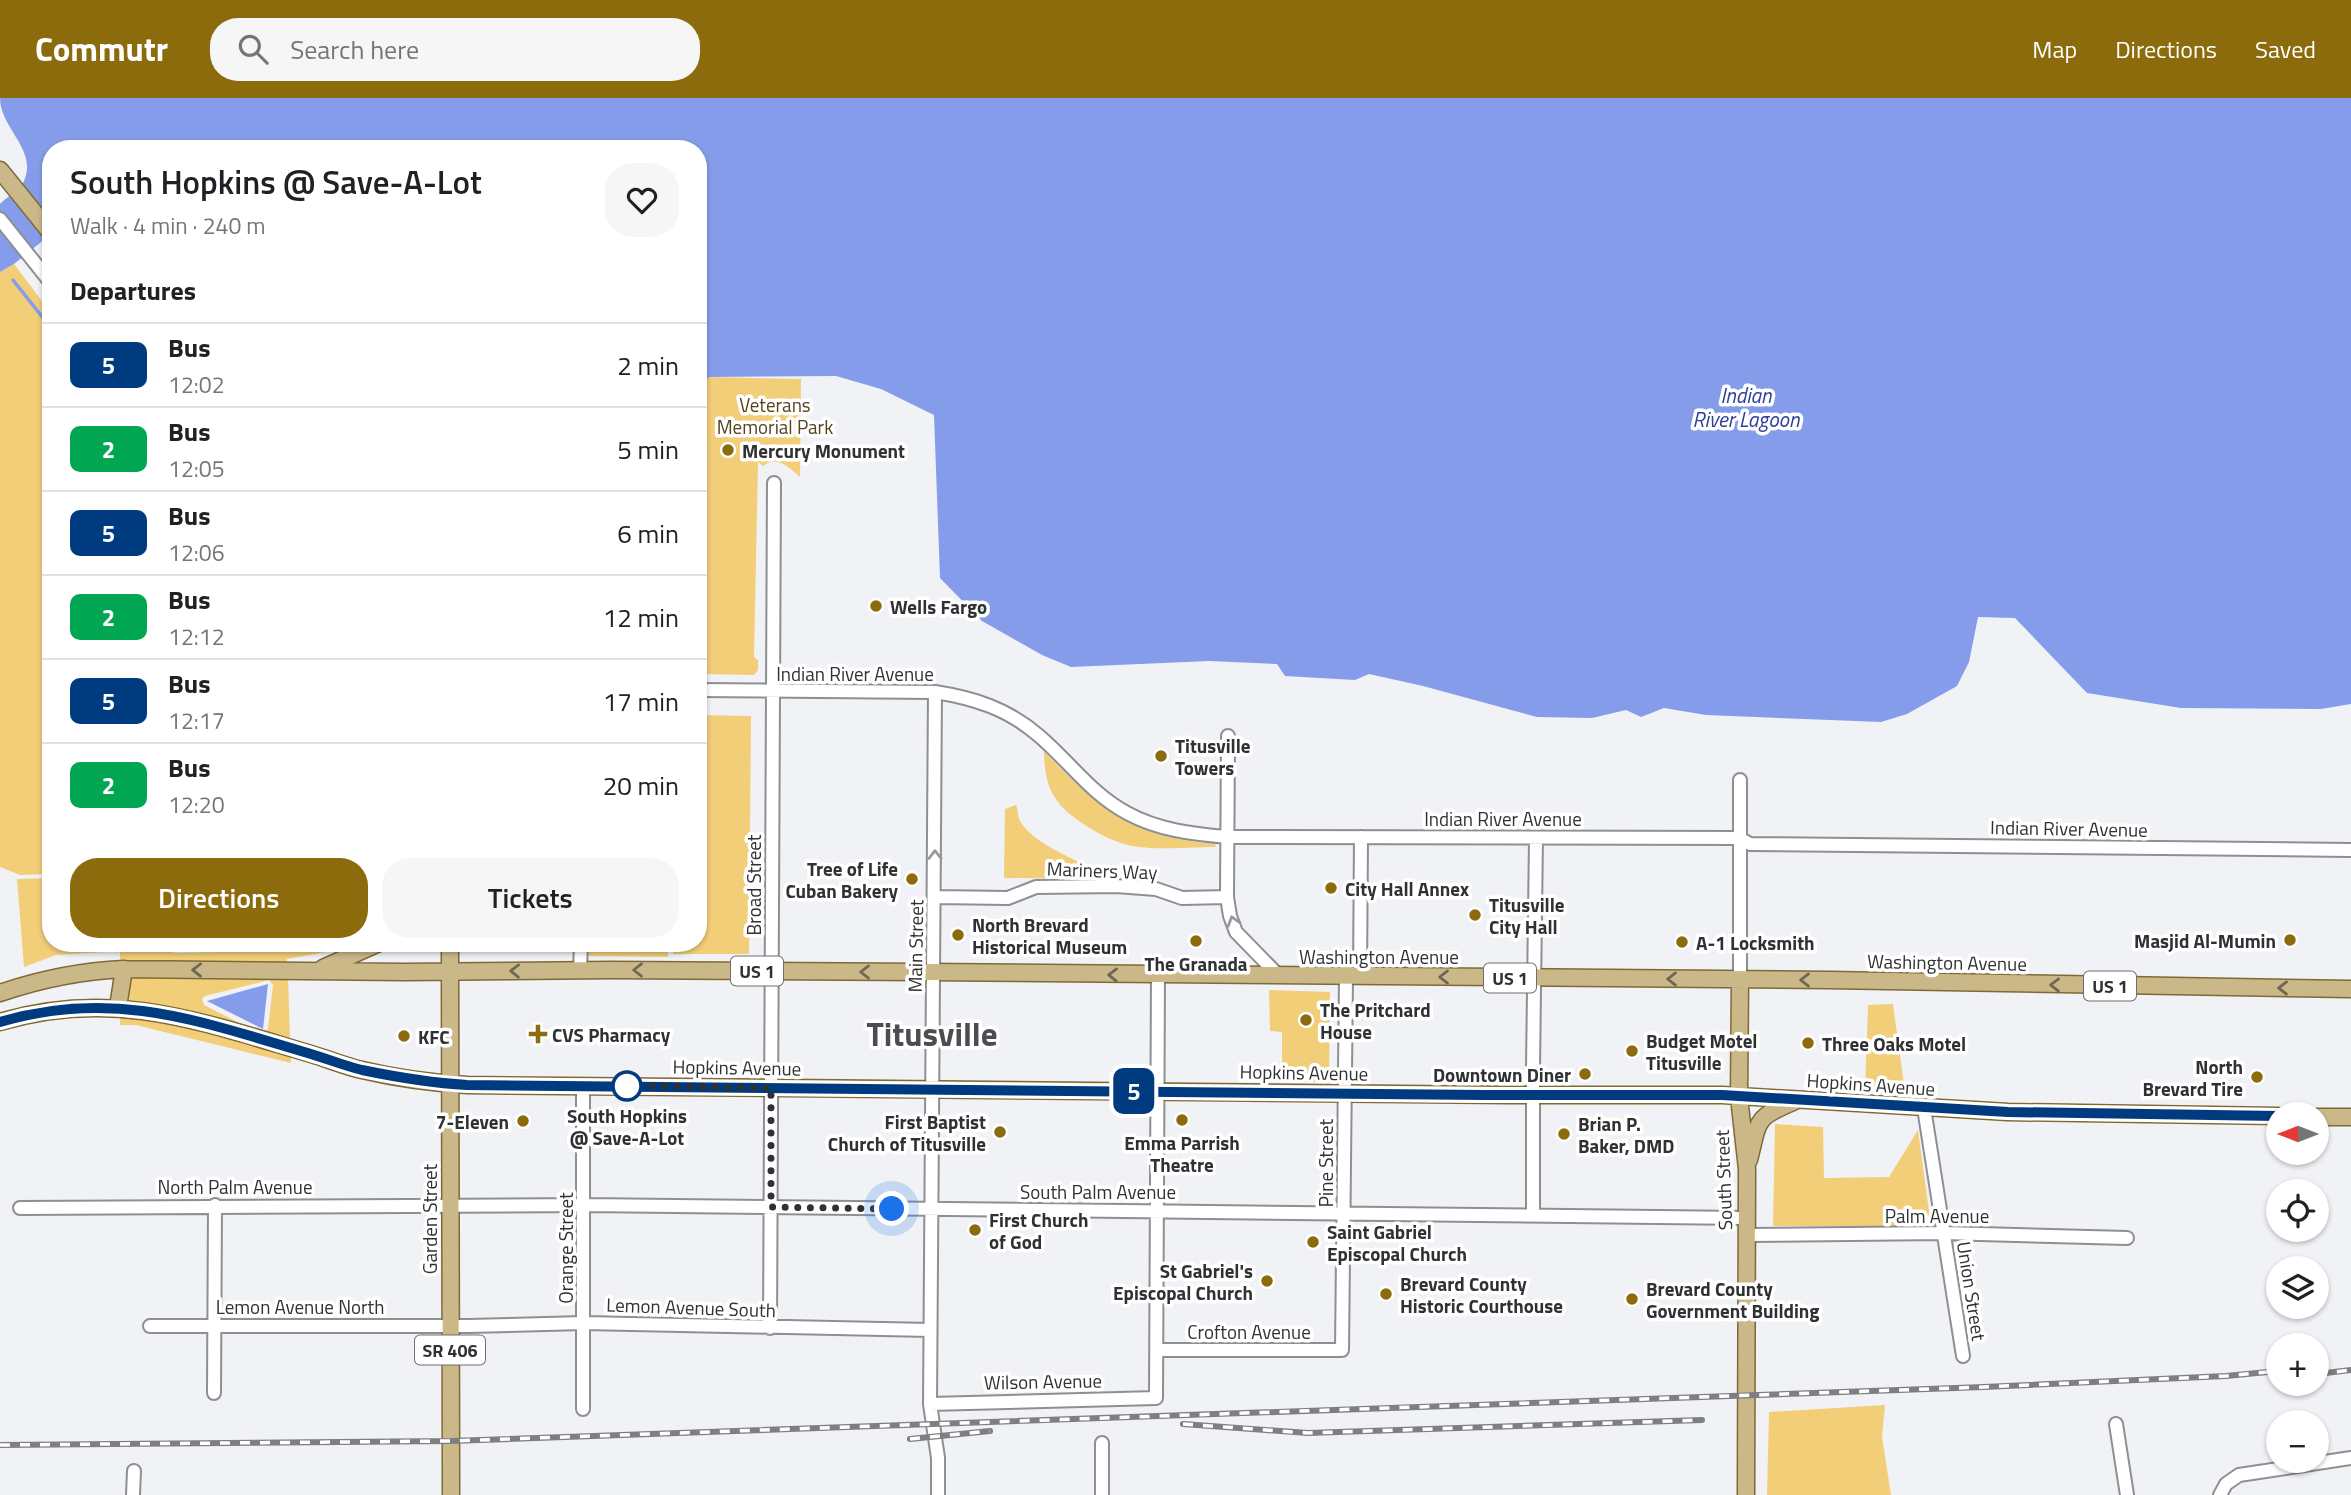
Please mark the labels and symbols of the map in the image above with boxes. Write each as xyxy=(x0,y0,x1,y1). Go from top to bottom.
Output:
water label: Indian River Lagoon xyxy=(1693,379,1800,435)
park label: Veterans Memorial Park xyxy=(717,390,833,441)
place label: Mercury Monument xyxy=(742,436,905,465)
marker: Mercury Monument xyxy=(720,442,736,458)
place label: Wells Fargo xyxy=(890,592,987,621)
marker: Wells Fargo xyxy=(868,598,884,614)
street label: Indian River Avenue xyxy=(776,659,934,688)
place label: Titusville Towers xyxy=(1175,731,1251,782)
marker: Titusville Towers xyxy=(1153,748,1169,764)
street label: Indian River Avenue xyxy=(1424,804,1582,833)
street label: Indian River Avenue xyxy=(1990,812,2148,844)
street label: Broad Street xyxy=(739,834,768,935)
one-way arrow xyxy=(927,849,943,860)
place label: Tree of Life Cuban Bakery xyxy=(785,854,898,905)
street label: Mariners Way xyxy=(1046,854,1158,886)
marker: Tree of Life Cuban Bakery xyxy=(904,871,920,887)
place label: City Hall Annex xyxy=(1345,874,1469,903)
marker: City Hall Annex xyxy=(1323,880,1339,896)
place label: Titusville City Hall xyxy=(1489,890,1565,941)
street label: Main Street xyxy=(900,899,930,993)
marker: Titusville City Hall xyxy=(1467,907,1483,923)
place label: North Brevard Historical Museum xyxy=(972,910,1127,961)
one-way arrow xyxy=(1226,915,1241,927)
place label: Masjid Al-Mumin xyxy=(2134,926,2276,955)
marker: North Brevard Historical Museum xyxy=(950,927,966,943)
place label: A-1 Locksmith xyxy=(1696,928,1815,957)
marker: Masjid Al-Mumin xyxy=(2282,932,2298,948)
marker: The Granada xyxy=(1188,933,1204,949)
marker: A-1 Locksmith xyxy=(1674,934,1690,950)
street label: Washington Avenue xyxy=(1299,942,1459,971)
street label: Washington Avenue xyxy=(1867,946,2027,978)
place label: The Granada xyxy=(1144,949,1248,978)
road number: US 1 xyxy=(731,956,783,986)
one-way arrow xyxy=(192,962,202,978)
one-way arrow xyxy=(632,962,642,978)
one-way arrow xyxy=(509,963,520,979)
one-way arrow xyxy=(859,964,870,980)
road number: US 1 xyxy=(1484,964,1536,992)
one-way arrow xyxy=(1107,967,1118,982)
one-way arrow xyxy=(1438,969,1449,985)
one-way arrow xyxy=(1666,971,1676,987)
one-way arrow xyxy=(1799,972,1809,988)
road number: US 1 xyxy=(2084,972,2136,1001)
one-way arrow xyxy=(2050,977,2060,993)
one-way arrow xyxy=(2277,981,2288,996)
place label: The Pritchard House xyxy=(1320,995,1431,1046)
district label: Titusville xyxy=(866,1009,998,1059)
marker: The Pritchard House xyxy=(1298,1012,1314,1028)
place label: CVS Pharmacy xyxy=(552,1020,671,1049)
place label: KFC xyxy=(418,1022,450,1051)
marker: CVS Pharmacy xyxy=(530,1026,546,1042)
place label: Budget Motel Titusville xyxy=(1646,1026,1757,1077)
marker: KFC xyxy=(396,1028,412,1044)
place label: Three Oaks Motel xyxy=(1822,1029,1966,1058)
marker: Three Oaks Motel xyxy=(1800,1035,1816,1051)
marker: Budget Motel Titusville xyxy=(1624,1043,1640,1059)
street label: Hopkins Avenue xyxy=(672,1051,802,1083)
place label: North Brevard Tire xyxy=(2142,1052,2243,1103)
street label: Hopkins Avenue xyxy=(1239,1056,1369,1088)
place label: Downtown Diner xyxy=(1433,1060,1571,1089)
street label: Hopkins Avenue xyxy=(1806,1065,1936,1103)
marker: Downtown Diner xyxy=(1577,1066,1593,1082)
line badge: 5 xyxy=(1111,1068,1157,1114)
marker: North Brevard Tire xyxy=(2249,1069,2265,1085)
marker: South Hopkins @ Save-A-Lot xyxy=(612,1071,642,1101)
place label: South Hopkins @ Save-A-Lot xyxy=(567,1101,687,1152)
north arrow xyxy=(2266,1102,2329,1166)
place label: 7-Eleven xyxy=(436,1107,509,1136)
place label: First Baptist Church of Titusville xyxy=(828,1107,986,1158)
place label: Brian P. Baker, DMD xyxy=(1578,1109,1674,1160)
marker: Emma Parrish Theatre xyxy=(1174,1112,1190,1128)
marker: 7-Eleven xyxy=(515,1113,531,1129)
street label: Pine Street xyxy=(1311,1118,1340,1207)
marker: First Baptist Church of Titusville xyxy=(992,1124,1008,1140)
marker: Brian P. Baker, DMD xyxy=(1556,1126,1572,1142)
place label: Emma Parrish Theatre xyxy=(1124,1128,1240,1179)
street label: South Street xyxy=(1707,1129,1739,1231)
street label: Garden Street xyxy=(415,1163,444,1274)
street label: North Palm Avenue xyxy=(158,1172,312,1201)
street label: South Palm Avenue xyxy=(1020,1177,1176,1206)
your location xyxy=(874,1191,909,1226)
street label: Orange Street xyxy=(551,1192,580,1304)
street label: Palm Avenue xyxy=(1885,1201,1989,1230)
place label: First Church of God xyxy=(989,1205,1089,1256)
place label: Saint Gabriel Episcopal Church xyxy=(1327,1217,1467,1268)
marker: First Church of God xyxy=(967,1222,983,1238)
marker: Saint Gabriel Episcopal Church xyxy=(1305,1234,1321,1250)
street label: Union Street xyxy=(1950,1239,1994,1343)
place label: St Gabriel's Episcopal Church xyxy=(1113,1256,1253,1307)
place label: Brevard County Historic Courthouse xyxy=(1400,1269,1563,1320)
marker: St Gabriel's Episcopal Church xyxy=(1259,1273,1275,1289)
place label: Brevard County Government Building xyxy=(1646,1274,1820,1325)
marker: Brevard County Historic Courthouse xyxy=(1378,1286,1394,1302)
street label: Lemon Avenue South xyxy=(606,1290,776,1324)
marker: Brevard County Government Building xyxy=(1624,1291,1640,1307)
street label: Lemon Avenue North xyxy=(216,1292,384,1321)
street label: Crofton Avenue xyxy=(1187,1317,1311,1346)
road number: SR 406 xyxy=(415,1336,485,1364)
street label: Wilson Avenue xyxy=(984,1365,1102,1397)

